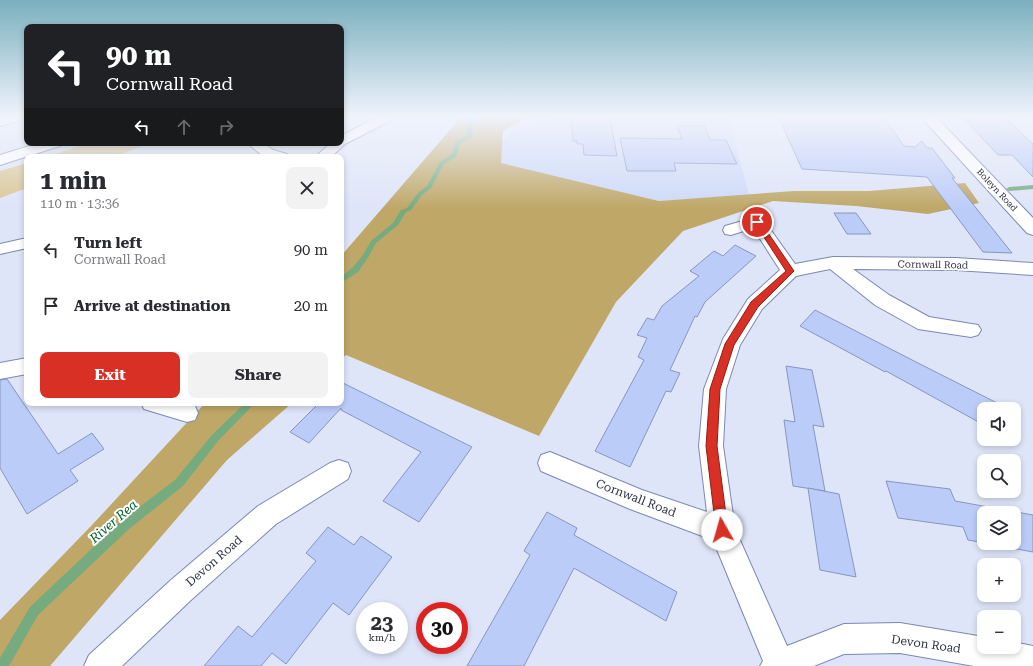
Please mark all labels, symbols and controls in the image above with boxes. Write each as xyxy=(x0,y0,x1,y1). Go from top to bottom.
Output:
text: 90 m xyxy=(106,39,171,72)
icon: left xyxy=(40,40,92,92)
text: Cornwall Road xyxy=(106,73,233,94)
icon: left xyxy=(131,116,153,138)
icon: ahead xyxy=(173,116,195,138)
icon: right xyxy=(215,116,237,138)
text: 1 min xyxy=(40,167,107,195)
button: close xyxy=(286,167,328,209)
street label: Boleyn Road xyxy=(975,167,1019,214)
text: 110 m · 13:36 xyxy=(40,196,119,211)
pin xyxy=(740,205,774,239)
icon: arrive xyxy=(746,211,768,233)
text: Turn left xyxy=(74,234,142,252)
icon: left xyxy=(40,239,62,261)
text: 90 m xyxy=(294,241,328,259)
text: Cornwall Road xyxy=(74,252,166,267)
street label: Cornwall Road xyxy=(898,258,969,271)
icon: arrive xyxy=(40,295,62,317)
text: Arrive at destination xyxy=(74,297,230,315)
text: 20 m xyxy=(294,297,328,315)
button: Exit xyxy=(40,352,180,398)
button: Share xyxy=(188,352,328,398)
map controls xyxy=(977,402,1021,654)
button: sound xyxy=(977,402,1021,446)
button: search xyxy=(977,454,1021,498)
street label: Cornwall Road xyxy=(594,476,678,520)
water label: River Rea xyxy=(86,497,140,547)
button: layers xyxy=(977,506,1021,550)
position arrow xyxy=(701,509,743,551)
street label: Devon Road xyxy=(183,533,245,589)
button: + xyxy=(977,558,1021,602)
speed limit sign: 30 xyxy=(416,602,468,654)
button: − xyxy=(977,610,1021,654)
text: 23 xyxy=(371,611,393,635)
text: km/h xyxy=(369,632,395,643)
street label: Devon Road xyxy=(890,632,962,656)

